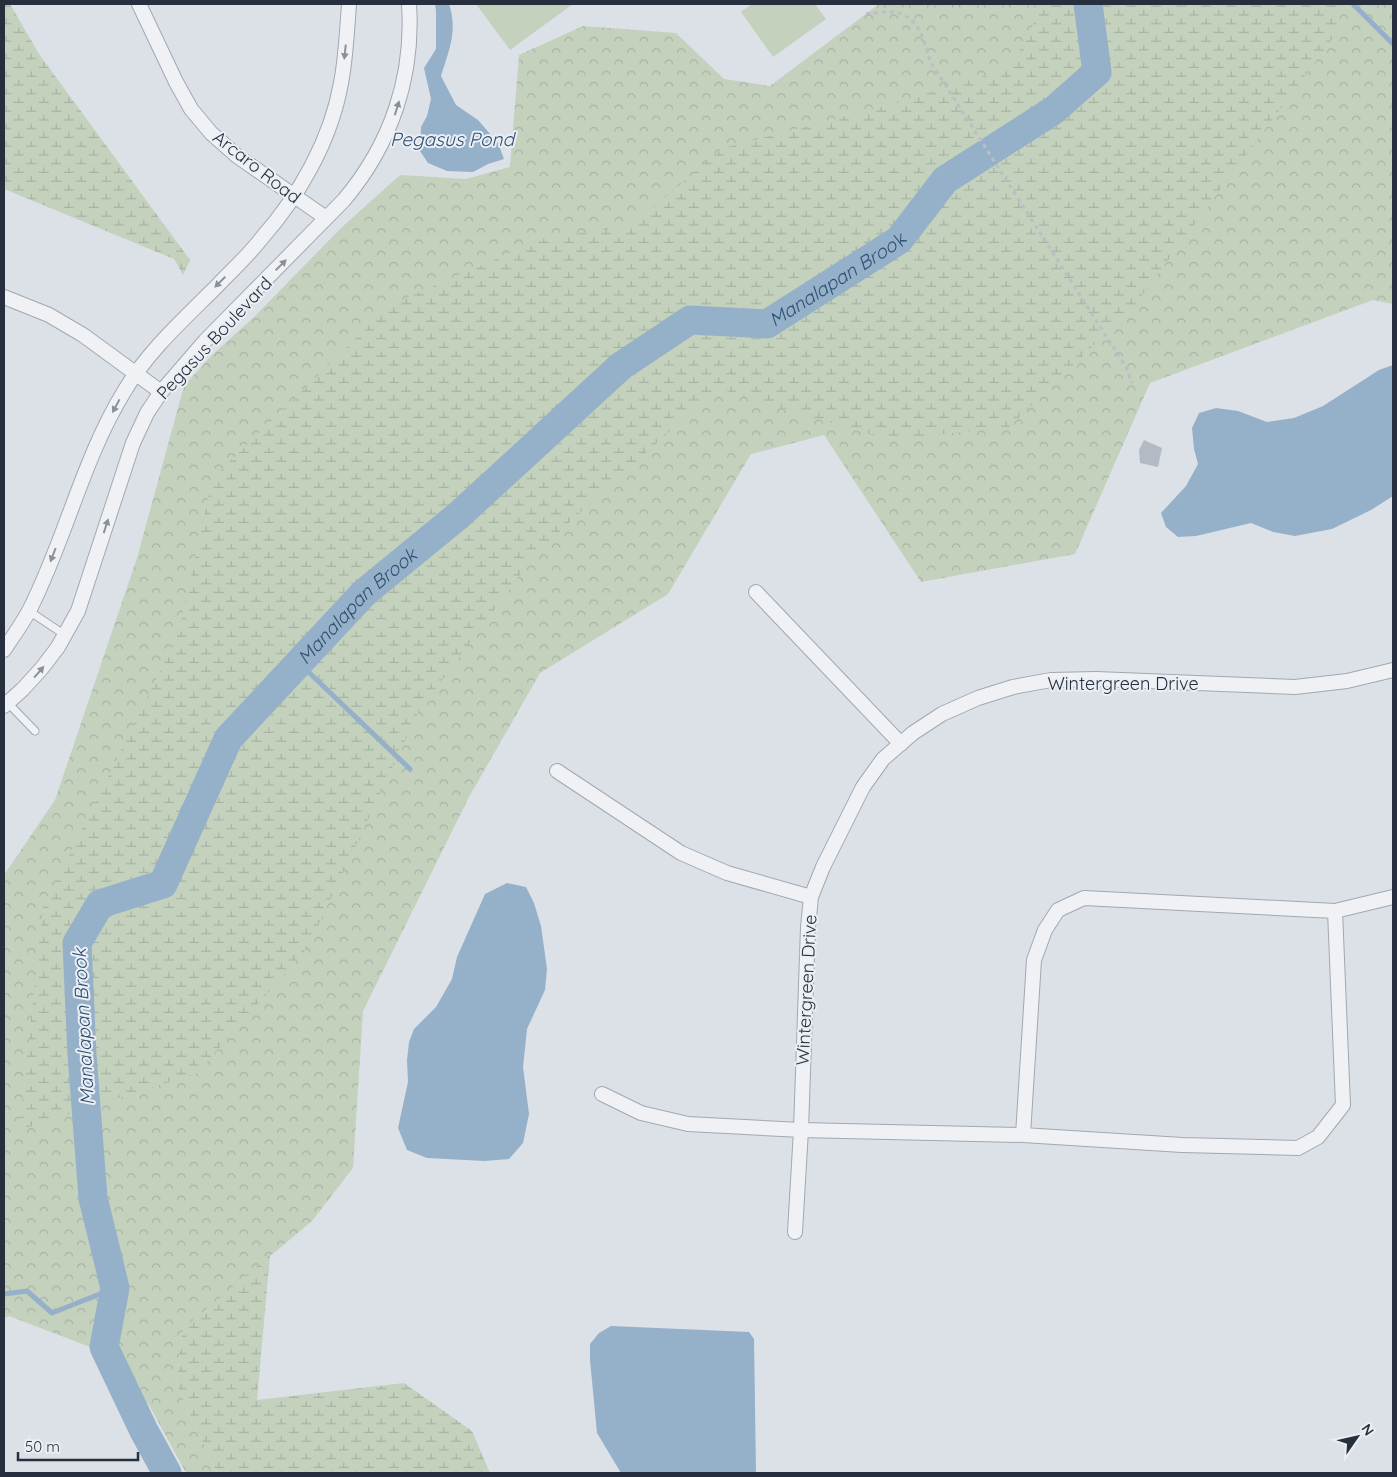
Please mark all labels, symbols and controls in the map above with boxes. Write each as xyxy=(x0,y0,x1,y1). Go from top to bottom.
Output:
one-way arrow xyxy=(341,45,349,61)
one-way arrow xyxy=(393,100,401,115)
street label: Arcaro Road xyxy=(208,125,306,209)
water label: Pegasus Pond xyxy=(390,127,516,151)
water label: Manalapan Brook xyxy=(764,227,913,332)
one-way arrow xyxy=(275,259,287,271)
street label: Pegasus Boulevard xyxy=(151,272,277,404)
one-way arrow xyxy=(214,276,226,288)
one-way arrow xyxy=(112,398,120,413)
one-way arrow xyxy=(103,518,110,533)
water label: Manalapan Brook xyxy=(292,542,423,669)
one-way arrow xyxy=(49,548,57,563)
one-way arrow xyxy=(33,665,44,678)
street label: Wintergreen Drive xyxy=(1047,672,1199,695)
street label: Wintergreen Drive xyxy=(791,914,821,1066)
water label: Manalapan Brook xyxy=(67,946,99,1106)
north arrow xyxy=(1332,1412,1382,1462)
text: N xyxy=(1357,1420,1378,1439)
scale bar xyxy=(18,1430,138,1462)
text: 50 m xyxy=(25,1437,60,1456)

